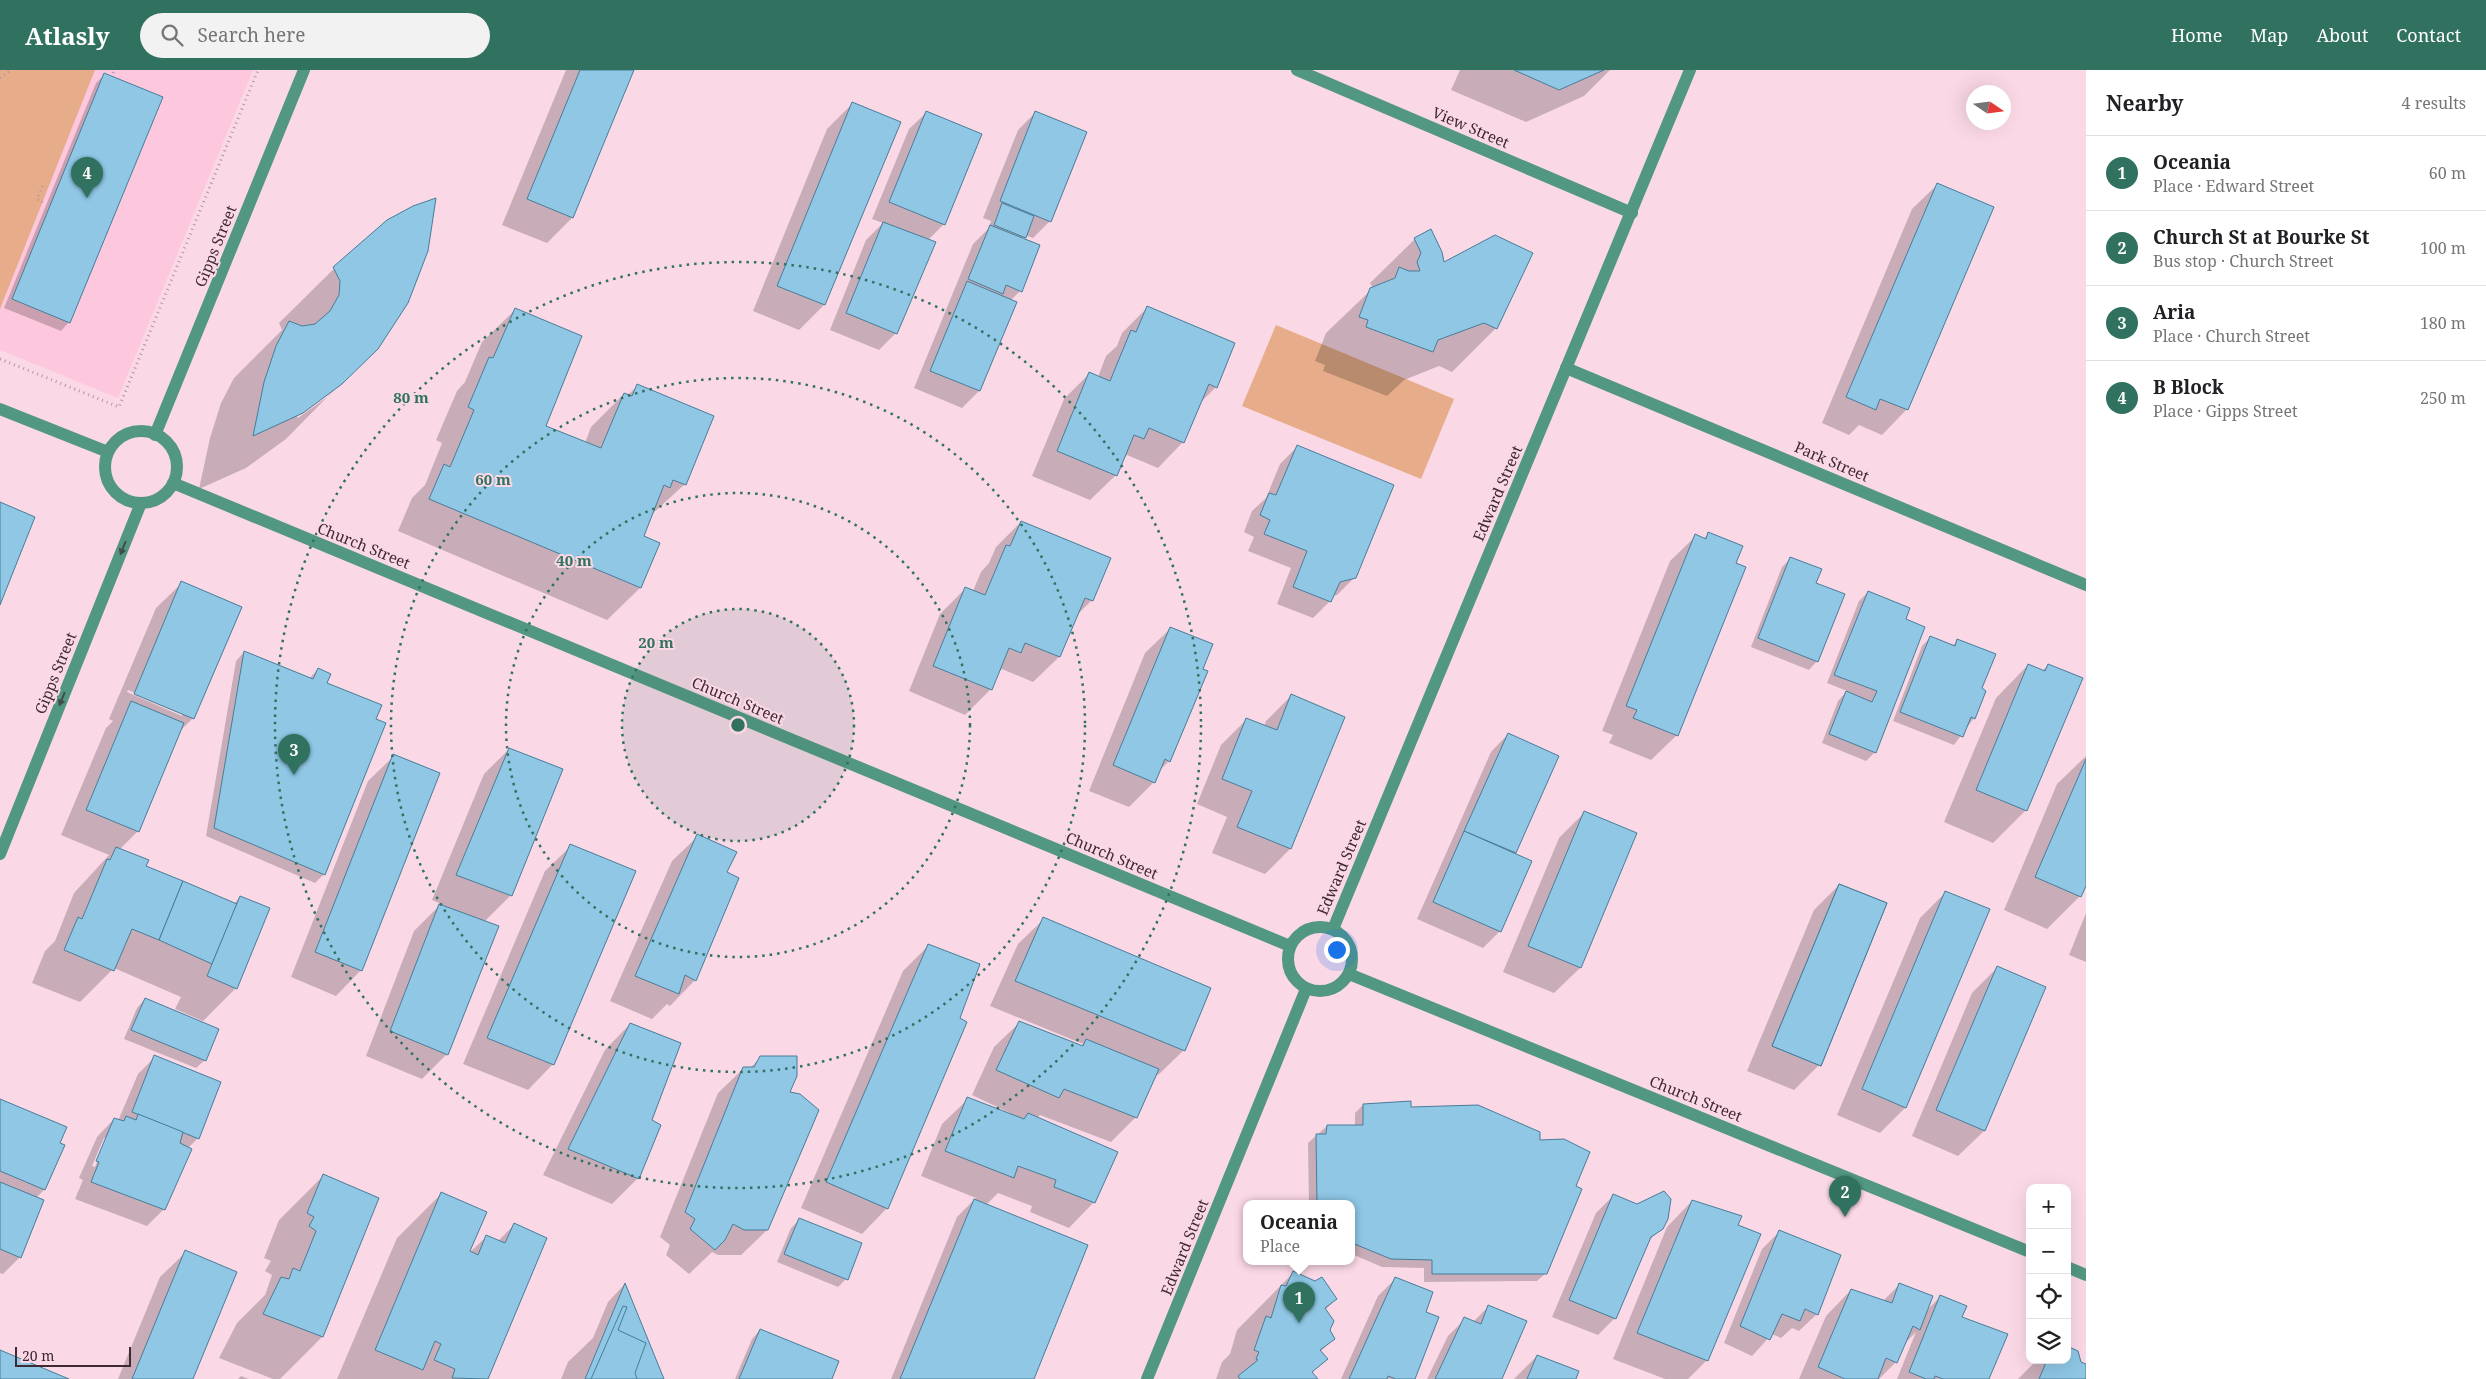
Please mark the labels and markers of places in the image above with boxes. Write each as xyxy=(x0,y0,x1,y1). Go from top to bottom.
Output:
pin: 4 xyxy=(71,157,103,198)
centre of rings xyxy=(729,716,747,734)
pin: 3 xyxy=(278,734,310,775)
pin: 2 xyxy=(1829,1176,1861,1217)
pin: 1 xyxy=(1283,1282,1315,1323)

